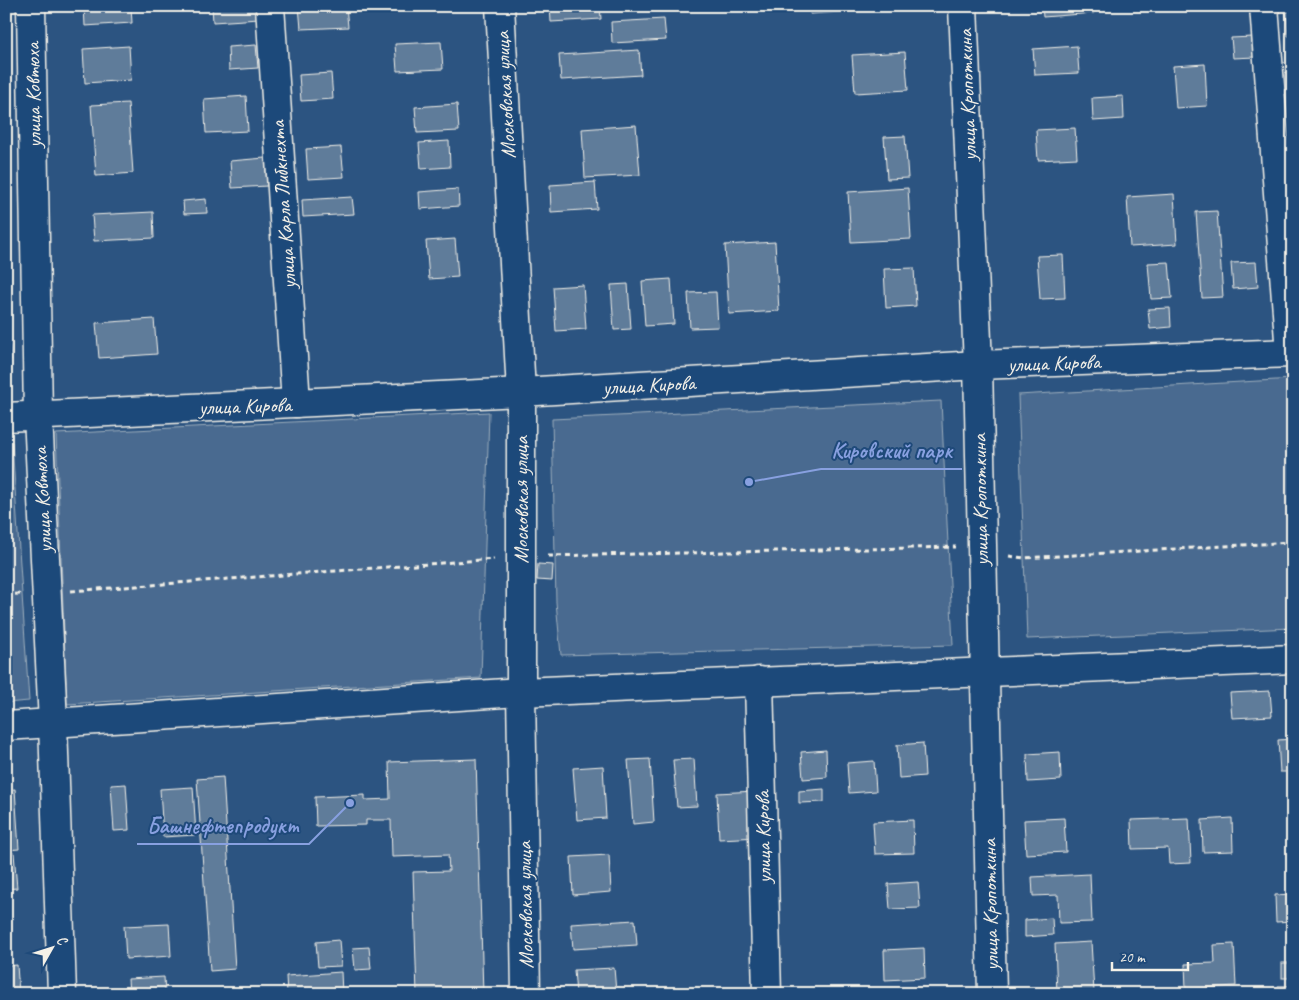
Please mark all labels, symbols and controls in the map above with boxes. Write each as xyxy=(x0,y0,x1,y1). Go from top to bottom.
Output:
street label: улица Кропоткина xyxy=(952,27,982,163)
street label: Московская улица xyxy=(489,29,521,159)
street label: улица Ковтюха xyxy=(19,40,47,150)
street label: улица Карла Либкнехта xyxy=(264,118,302,292)
street label: улица Кирова xyxy=(1005,348,1103,378)
street label: улица Кирова xyxy=(600,369,698,401)
street label: улица Кирова xyxy=(196,391,294,421)
callout: Кировский парк xyxy=(821,432,962,469)
street label: улица Кропоткина xyxy=(966,432,994,568)
street label: Московская улица xyxy=(508,435,534,564)
text: Кировский парк xyxy=(832,437,954,465)
street label: улица Ковтюха xyxy=(26,444,58,555)
street label: улица Кирова xyxy=(749,788,777,886)
callout: Башнефтепродукт xyxy=(137,807,309,844)
text: Башнефтепродукт xyxy=(147,812,300,840)
street label: улица Кропоткина xyxy=(976,837,1004,973)
street label: Московская улица xyxy=(511,839,539,969)
north arrow xyxy=(28,922,78,972)
text: С xyxy=(53,932,72,950)
scale bar xyxy=(1112,940,1188,972)
text: 20 m xyxy=(1119,948,1146,967)

